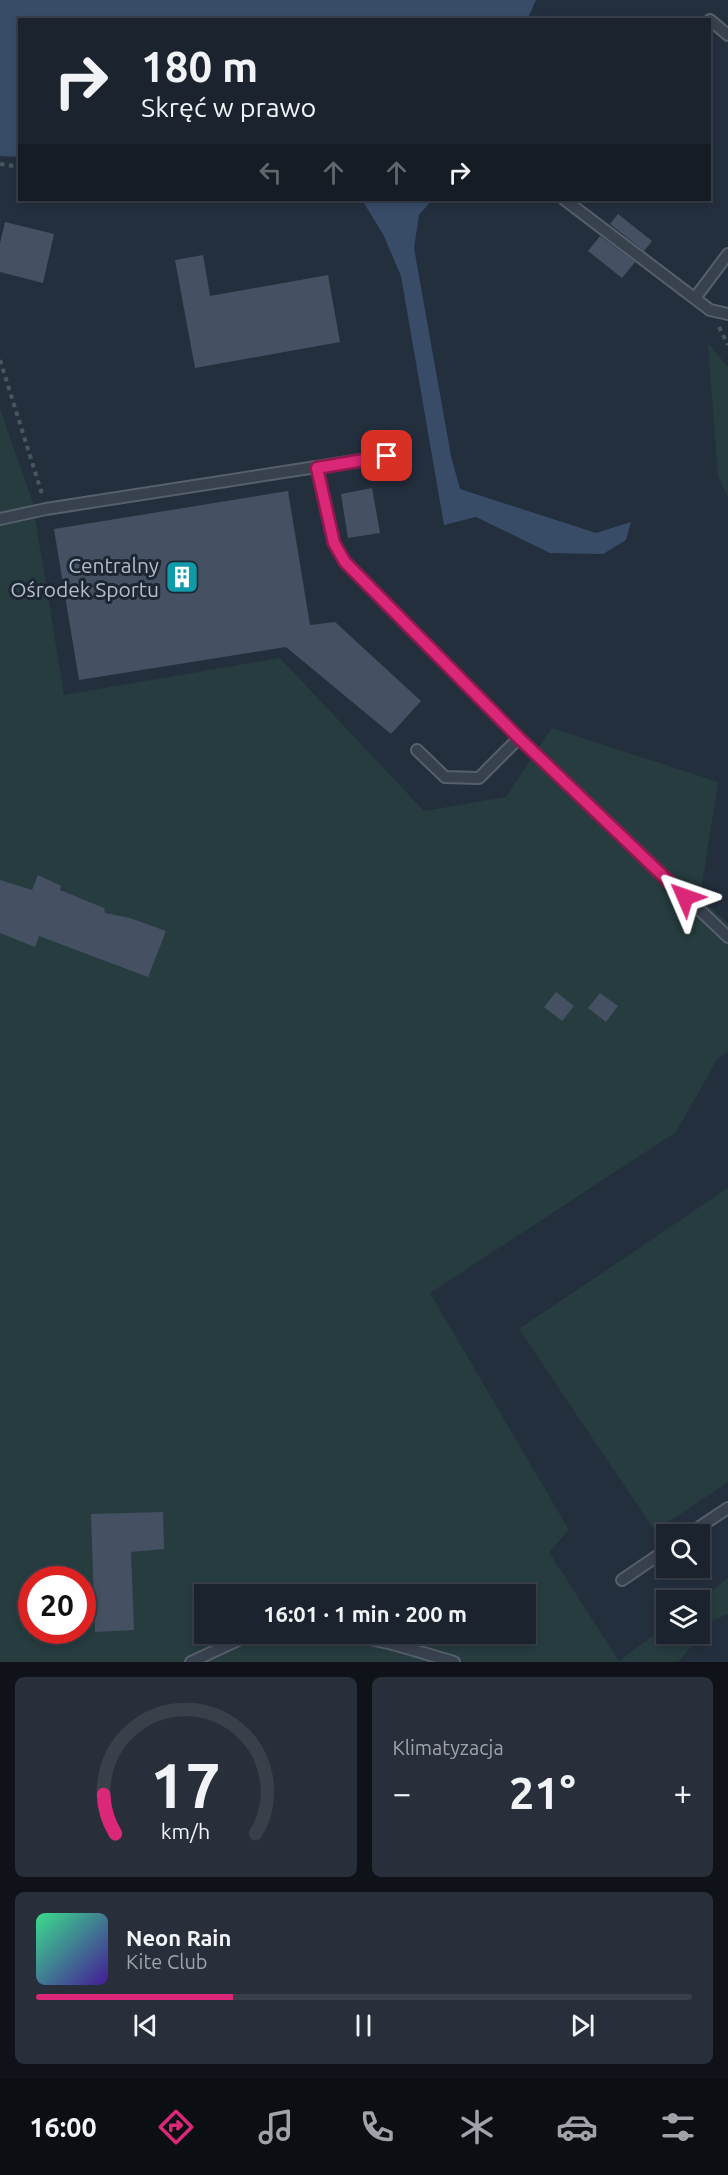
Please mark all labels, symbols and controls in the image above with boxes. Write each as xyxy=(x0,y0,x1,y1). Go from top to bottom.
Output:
icon: right xyxy=(42,42,120,120)
text: 180 m xyxy=(141,43,258,90)
text: Skręć w prawo xyxy=(141,92,316,122)
icon: left xyxy=(254,156,287,189)
icon: ahead xyxy=(317,156,350,189)
icon: ahead xyxy=(380,156,413,189)
icon: right xyxy=(443,156,476,189)
pin xyxy=(361,430,412,481)
icon: arrive xyxy=(370,439,403,472)
place label: Centralny Ośrodek Sportu xyxy=(10,553,159,601)
building icon: Centralny Ośrodek Sportu xyxy=(164,559,200,595)
position arrow xyxy=(653,865,717,929)
map controls xyxy=(656,1524,710,1644)
button: search xyxy=(656,1524,710,1578)
speed limit sign: 20 xyxy=(18,1566,96,1644)
button: layers xyxy=(656,1590,710,1644)
text: 16:01 · 1 min · 200 m xyxy=(263,1601,467,1626)
text: Klimatyzacja xyxy=(393,1736,504,1759)
text: 17 xyxy=(151,1750,221,1820)
text: 21° xyxy=(509,1767,576,1818)
text: − xyxy=(393,1774,411,1811)
text: + xyxy=(673,1774,692,1811)
text: km/h xyxy=(161,1819,210,1843)
text: Neon Rain xyxy=(126,1925,231,1950)
text: Kite Club xyxy=(126,1950,208,1973)
icon: previous xyxy=(129,2009,162,2042)
icon: pause xyxy=(347,2009,380,2042)
icon: next xyxy=(566,2009,599,2042)
icon: directions xyxy=(155,2106,197,2148)
icon: music xyxy=(255,2106,297,2148)
icon: phone xyxy=(356,2106,398,2148)
icon: climate xyxy=(456,2106,498,2148)
icon: car xyxy=(556,2106,598,2148)
icon: filters xyxy=(657,2106,699,2148)
text: 16:00 xyxy=(29,2112,97,2142)

